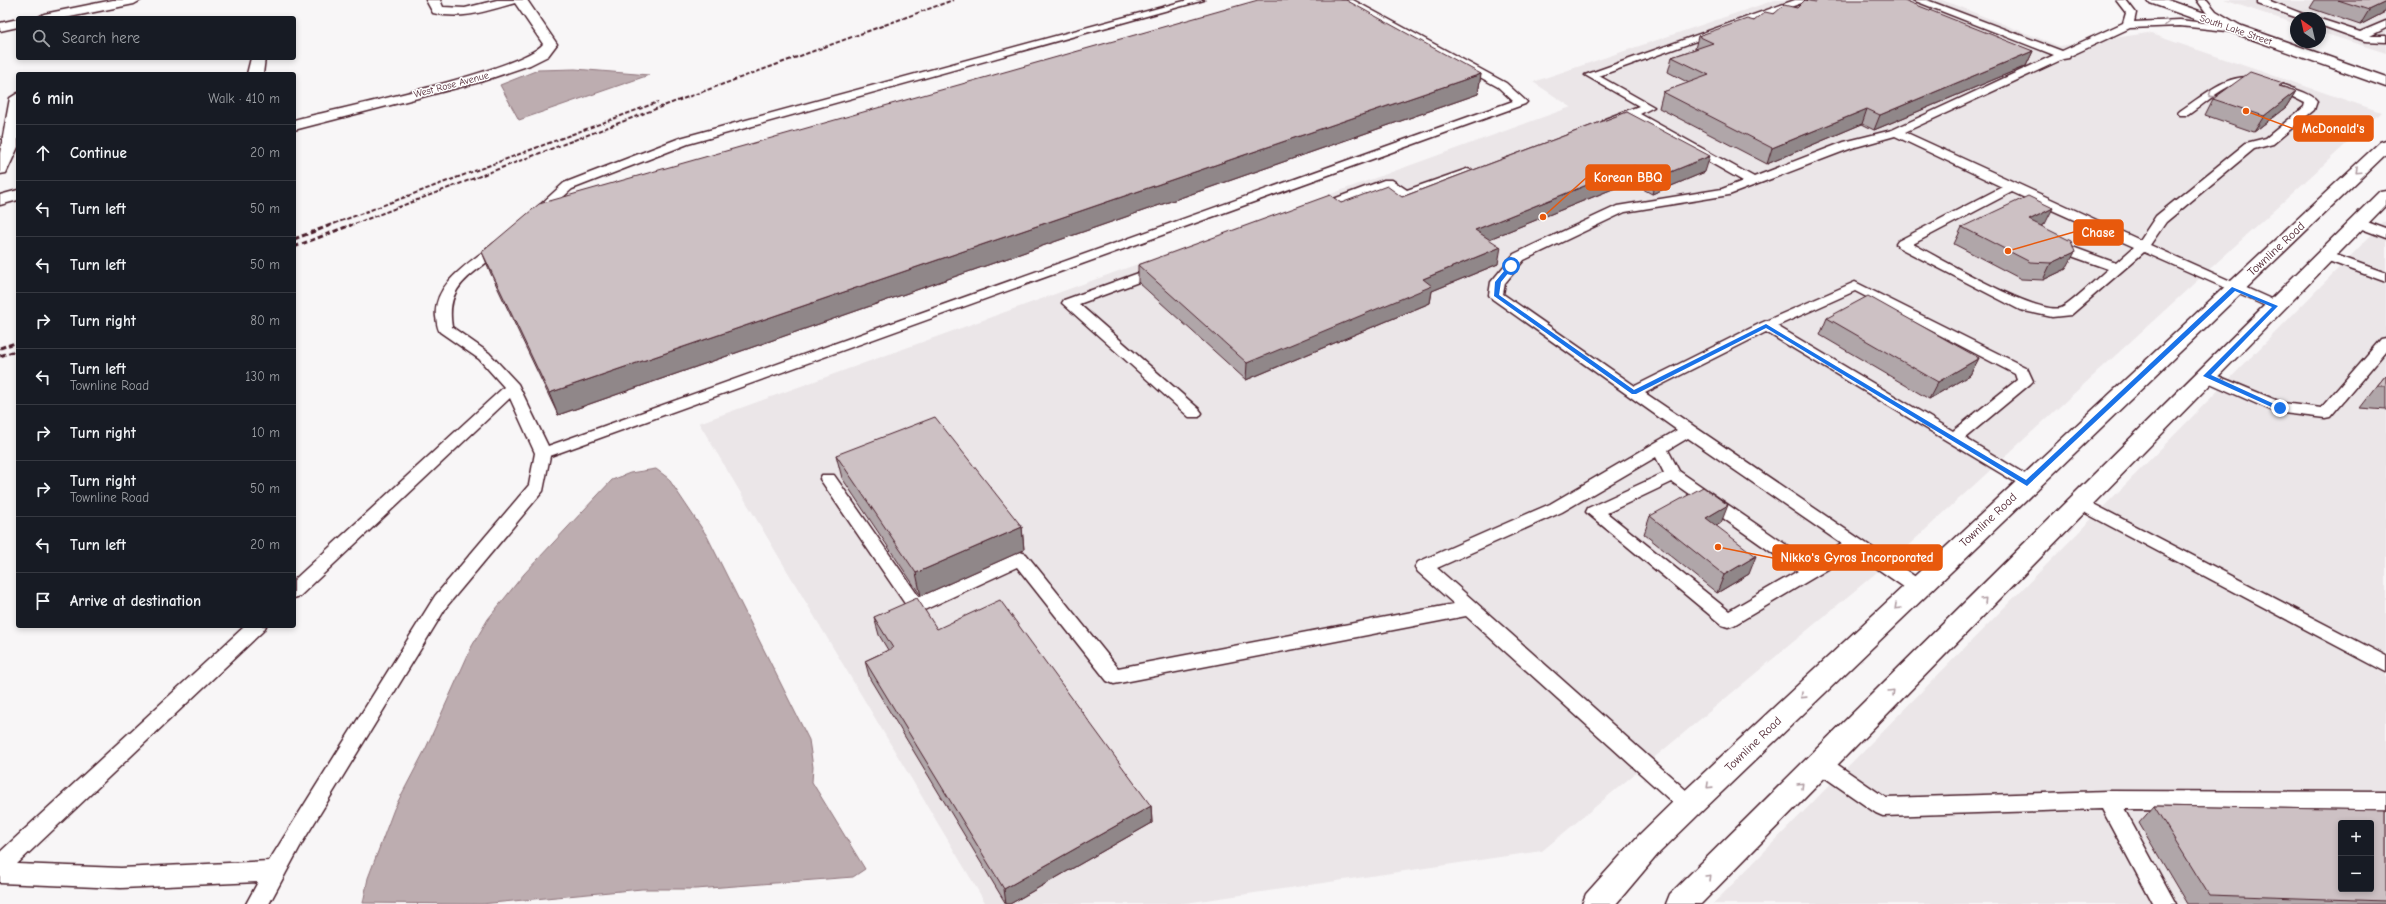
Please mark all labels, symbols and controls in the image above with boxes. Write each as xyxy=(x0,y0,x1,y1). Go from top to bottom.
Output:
street label: South Lake Street xyxy=(2198,12,2274,48)
north arrow xyxy=(2290,12,2326,48)
search box xyxy=(16,16,296,60)
one-way arrow xyxy=(2164,18,2170,26)
icon: search xyxy=(30,27,52,49)
text: Search here xyxy=(62,29,140,47)
street label: West Rose Avenue xyxy=(412,69,490,101)
text: 6 min xyxy=(32,89,74,108)
one-way arrow xyxy=(2208,90,2215,98)
text: Walk · 410 m xyxy=(208,91,280,106)
callout: McDonald's xyxy=(2294,116,2373,141)
text: McDonald's xyxy=(2301,121,2365,136)
icon: ahead xyxy=(32,142,54,164)
text: Continue xyxy=(70,144,127,162)
text: 20 m xyxy=(250,145,280,160)
callout: Korean BBQ xyxy=(1586,165,1670,190)
one-way arrow xyxy=(2355,167,2363,174)
text: Korean BBQ xyxy=(1594,170,1662,185)
icon: left xyxy=(32,198,54,220)
text: Turn left xyxy=(70,200,126,218)
text: 50 m xyxy=(250,201,280,216)
street label: Townline Road xyxy=(2244,219,2308,279)
callout: Chase xyxy=(2074,220,2123,245)
text: Chase xyxy=(2081,225,2115,240)
icon: left xyxy=(32,254,54,276)
text: Turn left xyxy=(70,256,126,274)
text: 50 m xyxy=(250,257,280,272)
route start xyxy=(1502,257,1520,275)
icon: right xyxy=(32,310,54,332)
text: Turn right xyxy=(70,312,136,330)
text: 80 m xyxy=(250,313,280,328)
text: Turn left xyxy=(70,360,126,378)
icon: left xyxy=(32,366,54,388)
text: 130 m xyxy=(245,369,280,384)
text: Townline Road xyxy=(70,378,149,393)
route end xyxy=(2271,399,2289,417)
icon: right xyxy=(32,422,54,444)
text: Turn right xyxy=(70,424,136,442)
text: 10 m xyxy=(252,425,280,440)
text: Turn right xyxy=(70,472,136,490)
icon: right xyxy=(32,478,54,500)
text: 50 m xyxy=(250,481,280,496)
text: Townline Road xyxy=(70,490,149,505)
street label: Townline Road xyxy=(1956,490,2020,550)
icon: left xyxy=(32,534,54,556)
text: Turn left xyxy=(70,536,126,554)
text: 20 m xyxy=(250,537,280,552)
callout: Nikko's Gyros Incorporated xyxy=(1773,545,1942,570)
text: Nikko's Gyros Incorporated xyxy=(1780,550,1934,565)
icon: arrive xyxy=(32,590,54,612)
text: Arrive at destination xyxy=(70,592,201,610)
one-way arrow xyxy=(1979,597,1987,605)
one-way arrow xyxy=(1894,602,1902,609)
one-way arrow xyxy=(1887,689,1895,697)
one-way arrow xyxy=(1800,692,1808,699)
street label: Townline Road xyxy=(1722,714,1784,774)
one-way arrow xyxy=(1706,782,1714,789)
one-way arrow xyxy=(1796,782,1804,790)
map controls xyxy=(2338,820,2374,892)
button: + xyxy=(2338,820,2374,856)
button: − xyxy=(2338,856,2374,892)
one-way arrow xyxy=(1704,874,1712,882)

